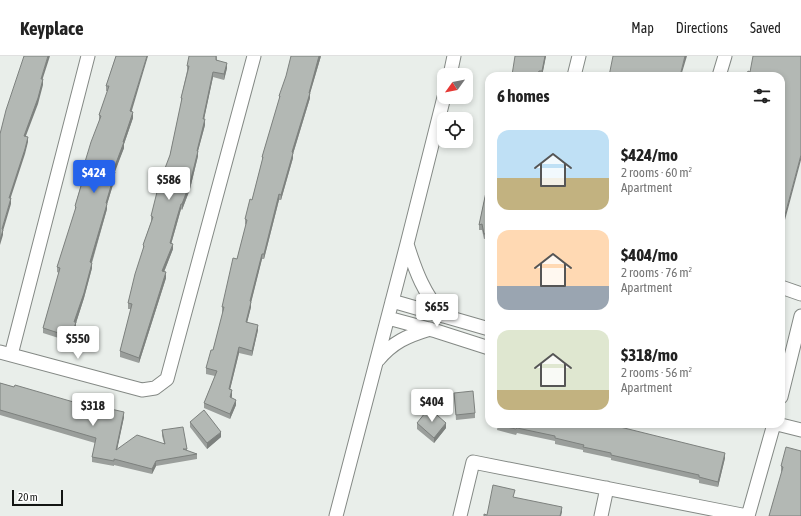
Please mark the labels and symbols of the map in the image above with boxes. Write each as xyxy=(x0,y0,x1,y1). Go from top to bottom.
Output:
north arrow xyxy=(437,68,473,104)
pin: $424 xyxy=(70,160,118,194)
pin: $586 xyxy=(145,167,193,201)
pin: $655 xyxy=(413,294,461,328)
pin: $550 xyxy=(54,326,102,360)
pin: $404 xyxy=(408,389,456,423)
pin: $318 xyxy=(69,393,117,427)
scale bar xyxy=(12,488,63,507)

